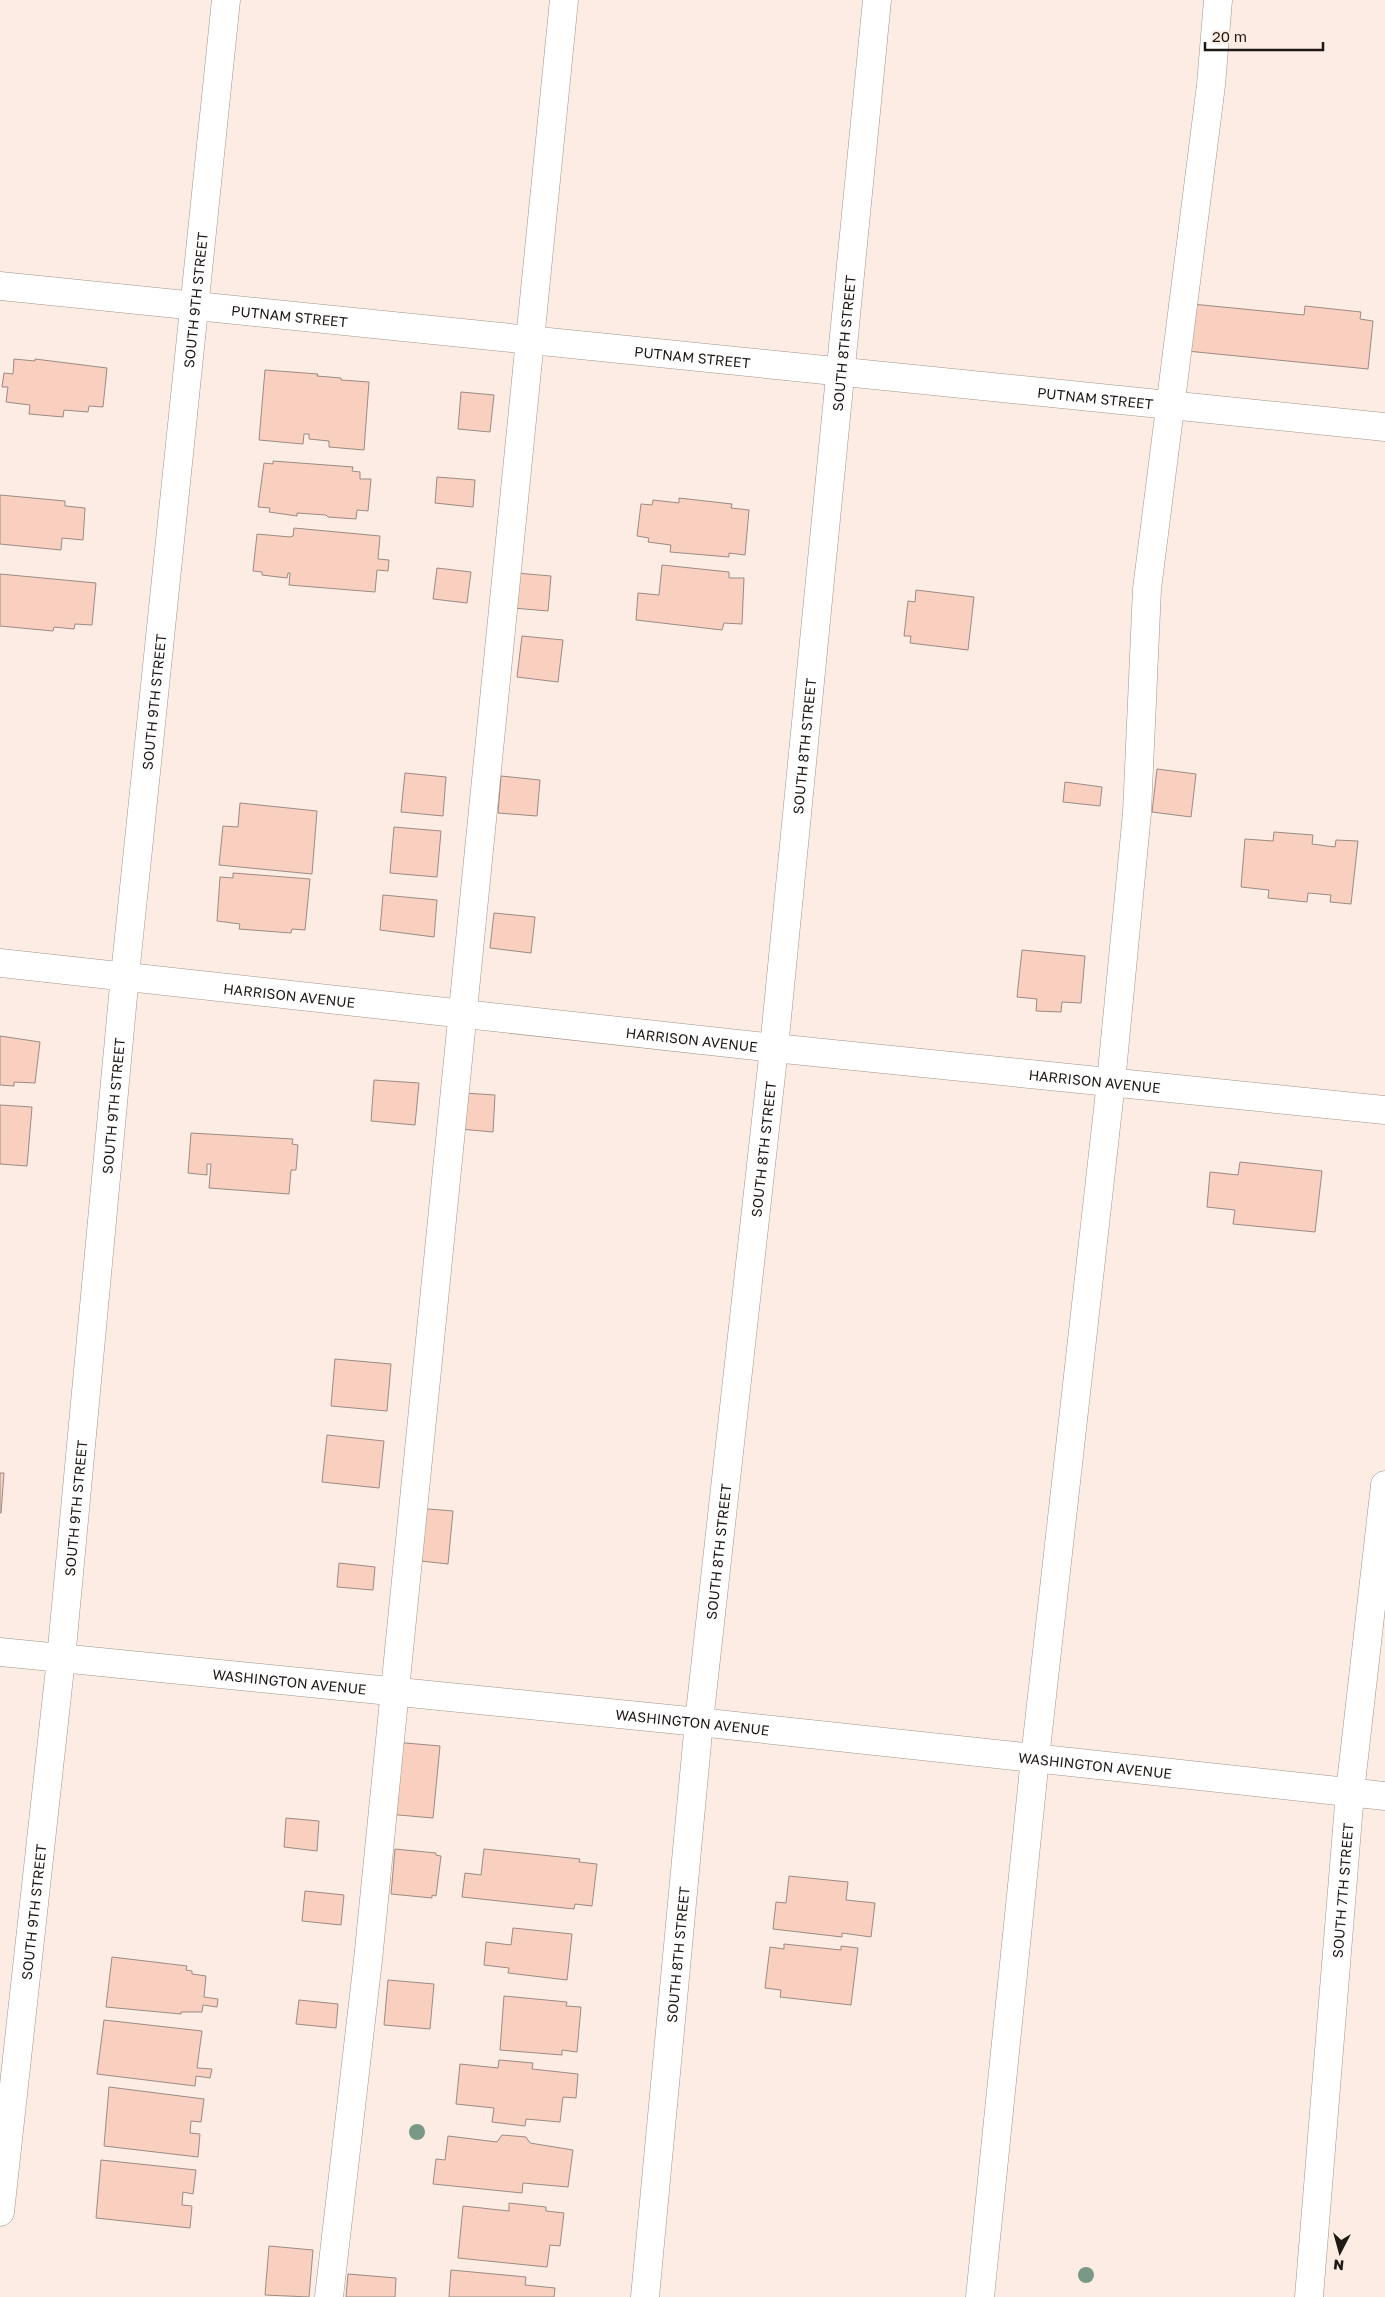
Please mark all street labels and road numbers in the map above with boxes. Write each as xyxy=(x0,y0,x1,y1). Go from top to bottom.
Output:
street label: SOUTH 9TH STREET xyxy=(179,231,210,369)
street label: SOUTH 8TH STREET xyxy=(828,274,858,412)
street label: PUTNAM STREET xyxy=(231,301,349,330)
street label: PUTNAM STREET xyxy=(634,342,752,371)
street label: PUTNAM STREET xyxy=(1036,383,1155,412)
street label: SOUTH 9TH STREET xyxy=(138,633,169,771)
street label: SOUTH 8TH STREET xyxy=(789,677,819,815)
street label: HARRISON AVENUE xyxy=(222,979,356,1010)
street label: HARRISON AVENUE xyxy=(625,1023,759,1055)
street label: SOUTH 9TH STREET xyxy=(98,1037,128,1175)
street label: HARRISON AVENUE xyxy=(1028,1065,1161,1096)
street label: SOUTH 8TH STREET xyxy=(747,1080,779,1218)
street label: SOUTH 9TH STREET xyxy=(60,1439,90,1577)
street label: SOUTH 8TH STREET xyxy=(702,1482,734,1620)
street label: WASHINGTON AVENUE xyxy=(212,1665,367,1697)
street label: WASHINGTON AVENUE xyxy=(615,1705,770,1738)
street label: WASHINGTON AVENUE xyxy=(1017,1748,1173,1781)
street label: SOUTH 7TH STREET xyxy=(1328,1822,1356,1959)
street label: SOUTH 9TH STREET xyxy=(17,1843,49,1981)
street label: SOUTH 8TH STREET xyxy=(662,1885,692,2023)

